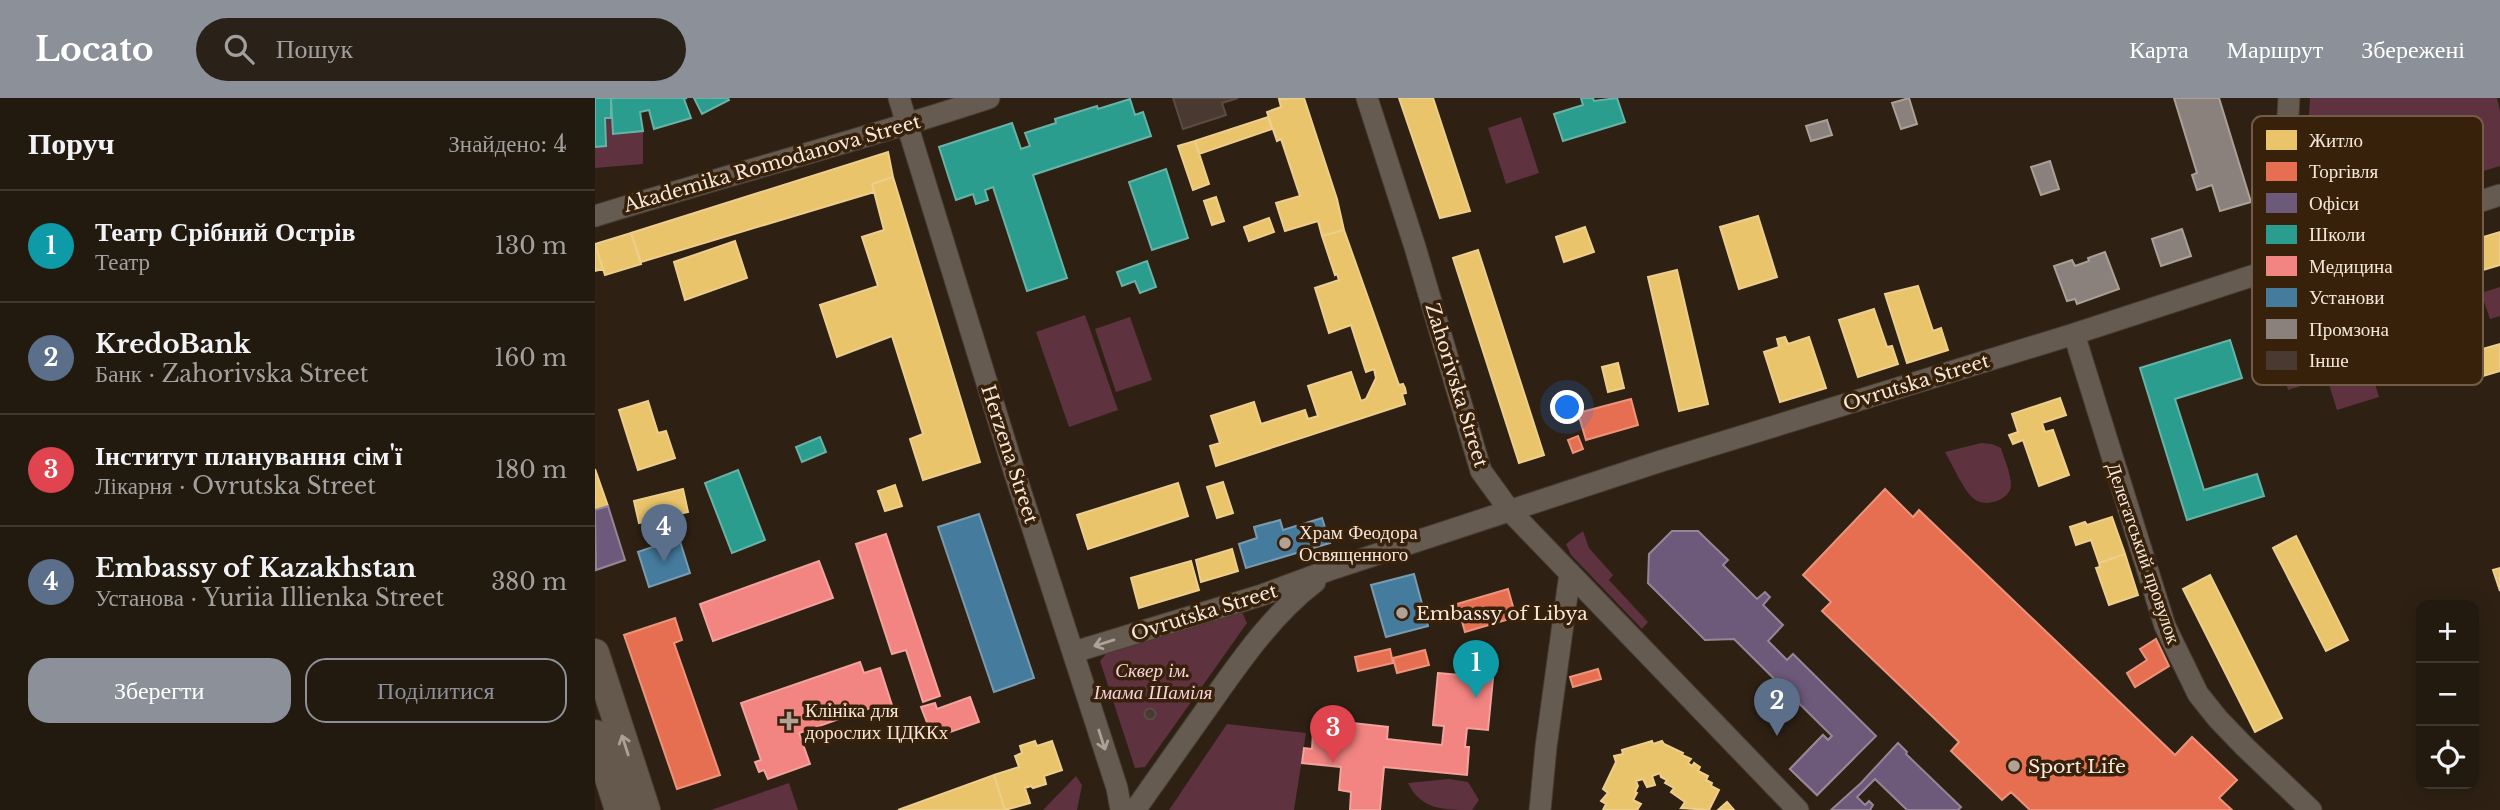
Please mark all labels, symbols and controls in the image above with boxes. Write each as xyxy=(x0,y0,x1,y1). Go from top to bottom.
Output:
search box xyxy=(196,18,686,81)
text: Locato xyxy=(35,29,154,70)
icon: search xyxy=(220,30,258,68)
text: Пошук xyxy=(276,33,353,65)
text: Карта xyxy=(2129,35,2189,64)
text: Маршрут xyxy=(2227,35,2323,64)
text: Збережені xyxy=(2361,35,2465,64)
street label: Akademika Romodanova Street xyxy=(620,110,924,217)
legend xyxy=(2252,116,2483,385)
text: Поруч xyxy=(28,125,115,162)
text: Житло xyxy=(2309,129,2363,152)
text: Знайдено: 4 xyxy=(448,130,567,158)
text: Торгівля xyxy=(2309,160,2378,183)
text: Офіси xyxy=(2309,192,2359,215)
text: Театр Срібний Острів xyxy=(95,216,356,248)
text: Школи xyxy=(2309,223,2365,246)
text: 1 xyxy=(46,232,56,260)
text: 130 m xyxy=(495,232,567,260)
text: Театр xyxy=(95,248,150,276)
text: Медицина xyxy=(2309,255,2393,278)
text: Установи xyxy=(2309,286,2384,309)
street label: Zahorivska Street xyxy=(1421,300,1493,471)
text: Промзона xyxy=(2309,318,2389,341)
text: KredoBank xyxy=(95,328,251,360)
text: 2 xyxy=(44,344,58,372)
text: 160 m xyxy=(494,344,567,372)
street label: Ovrutska Street xyxy=(1840,349,1993,416)
text: Інше xyxy=(2309,349,2349,372)
text: Банк · Zahorivska Street xyxy=(95,360,368,388)
street label: Herzena Street xyxy=(976,382,1043,527)
your location xyxy=(1550,390,1584,424)
text: Інститут планування сім'ї xyxy=(95,440,402,472)
text: 3 xyxy=(44,456,58,484)
text: 180 m xyxy=(495,456,567,484)
street label: Делегатський провулок xyxy=(2102,459,2186,648)
text: Лікарня · Ovrutska Street xyxy=(95,472,376,500)
pin: 4 xyxy=(641,504,687,562)
place label: Храм Феодора Освященного xyxy=(1299,521,1418,566)
marker: Храм Феодора Освященного xyxy=(1277,535,1293,551)
text: Embassy of Kazakhstan xyxy=(95,552,416,584)
text: 4 xyxy=(43,568,59,596)
text: 380 m xyxy=(491,568,567,596)
street label: Ovrutska Street xyxy=(1128,579,1281,646)
text: Установа · Yuriia Illienka Street xyxy=(95,584,444,612)
map controls xyxy=(2416,600,2479,789)
button: + xyxy=(2416,600,2479,663)
place label: Embassy of Libya xyxy=(1416,602,1588,625)
marker: Embassy of Libya xyxy=(1394,605,1410,621)
one-way arrow xyxy=(1093,638,1115,651)
pin: 1 xyxy=(1453,640,1499,698)
button: Зберегти xyxy=(28,658,291,723)
button: Поділитися xyxy=(305,658,567,723)
park label: Сквер ім. Імама Шаміля xyxy=(1093,659,1212,704)
button: − xyxy=(2416,663,2479,726)
pin: 2 xyxy=(1754,678,1800,736)
place label: Клініка для дорослих ЦДККх xyxy=(805,699,949,744)
pin: 3 xyxy=(1310,705,1356,763)
marker: Клініка для дорослих ЦДККх xyxy=(779,711,799,731)
button: locate xyxy=(2416,726,2479,789)
one-way arrow xyxy=(1096,729,1109,751)
one-way arrow xyxy=(618,734,631,756)
place label: Sport Life xyxy=(2028,755,2126,778)
marker: Sport Life xyxy=(2006,758,2022,774)

